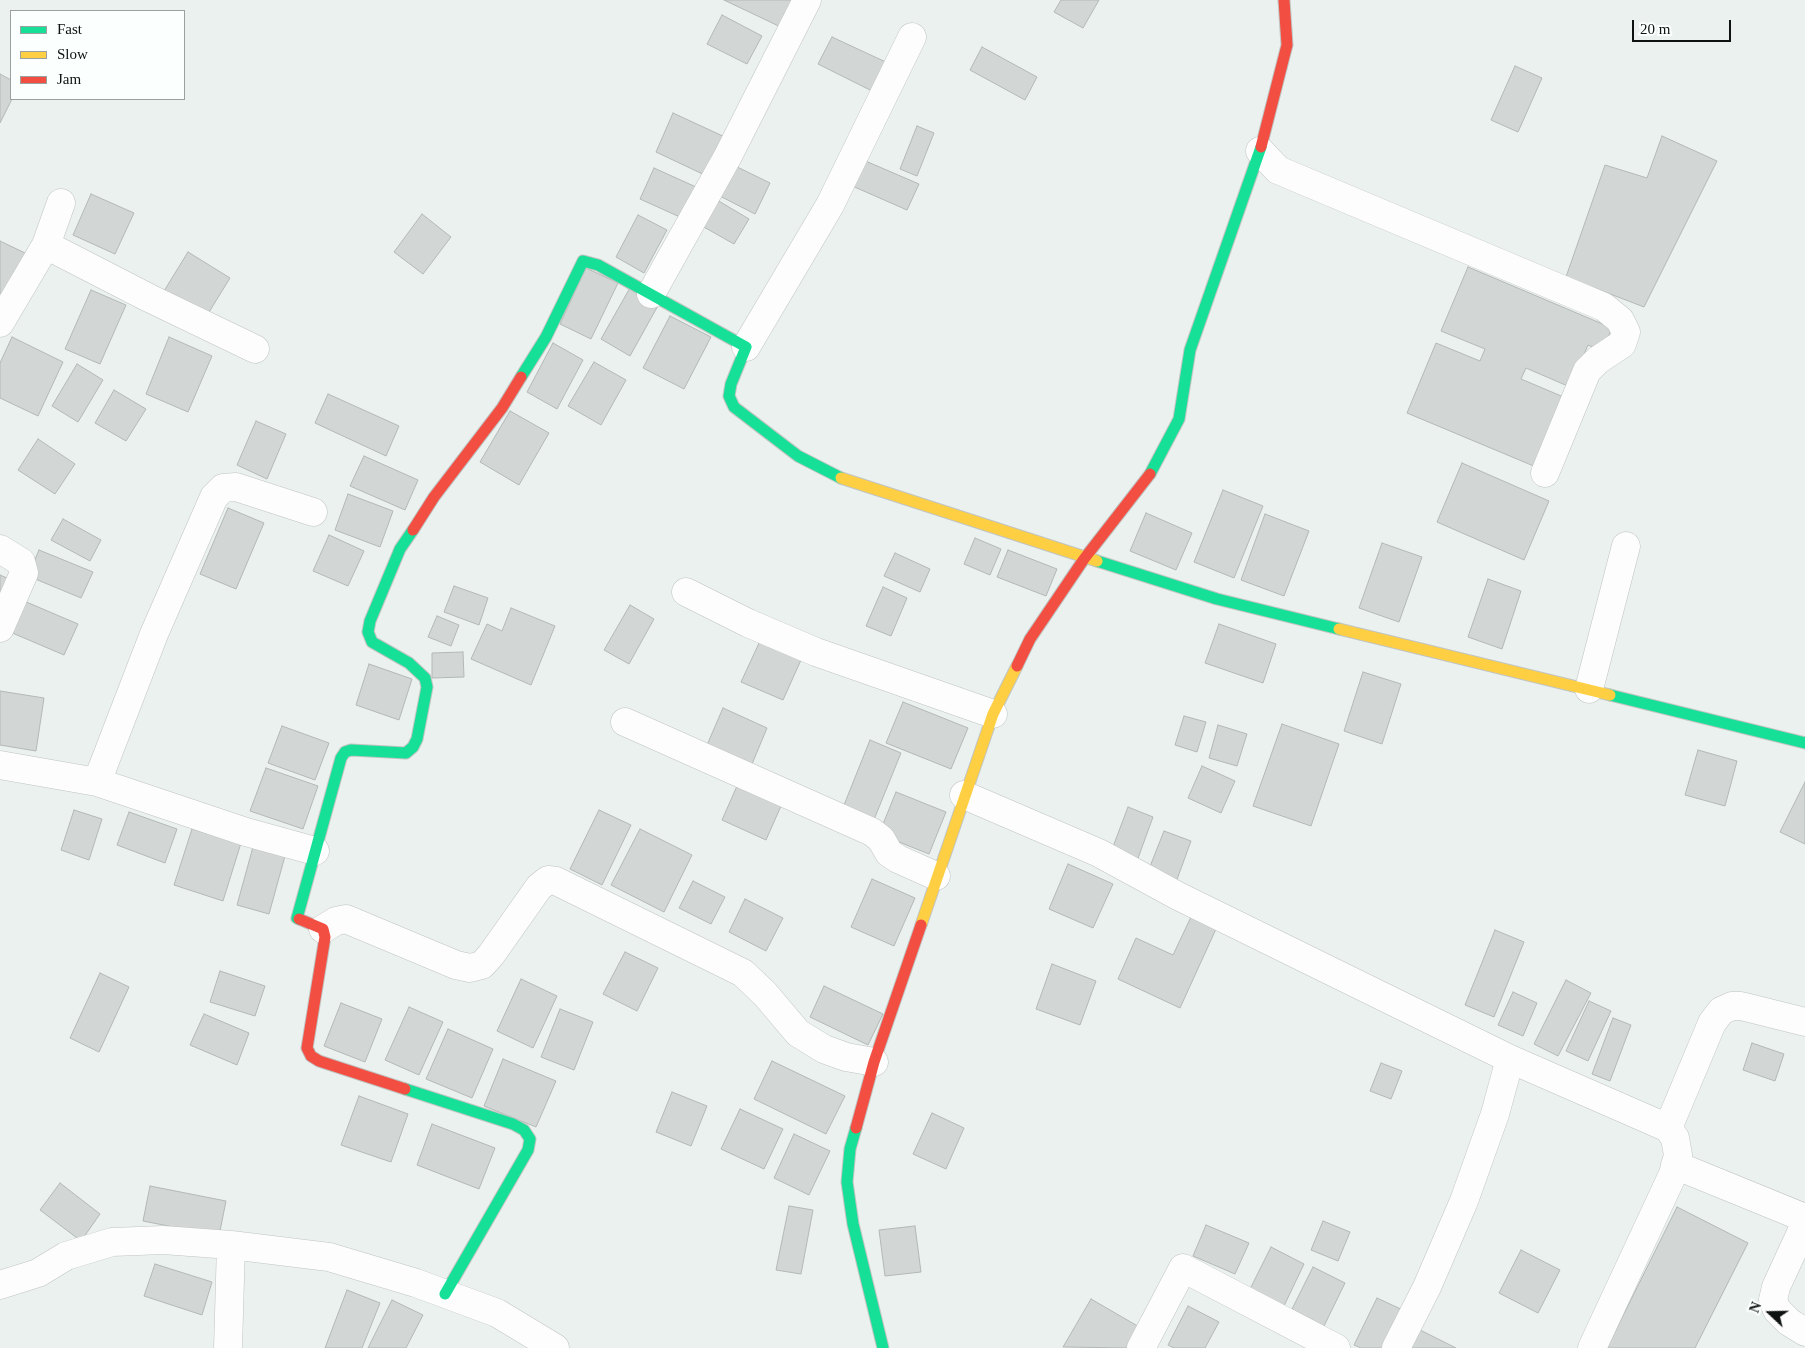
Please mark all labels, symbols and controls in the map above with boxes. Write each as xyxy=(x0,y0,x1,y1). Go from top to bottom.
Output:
legend xyxy=(10,10,185,100)
scale bar xyxy=(1635,10,1734,42)
text: Fast xyxy=(57,21,82,37)
text: 20 m xyxy=(1640,21,1670,37)
text: Slow xyxy=(57,46,88,62)
text: Jam xyxy=(57,71,81,87)
north arrow xyxy=(1745,1288,1795,1338)
text: N xyxy=(1747,1300,1764,1315)

